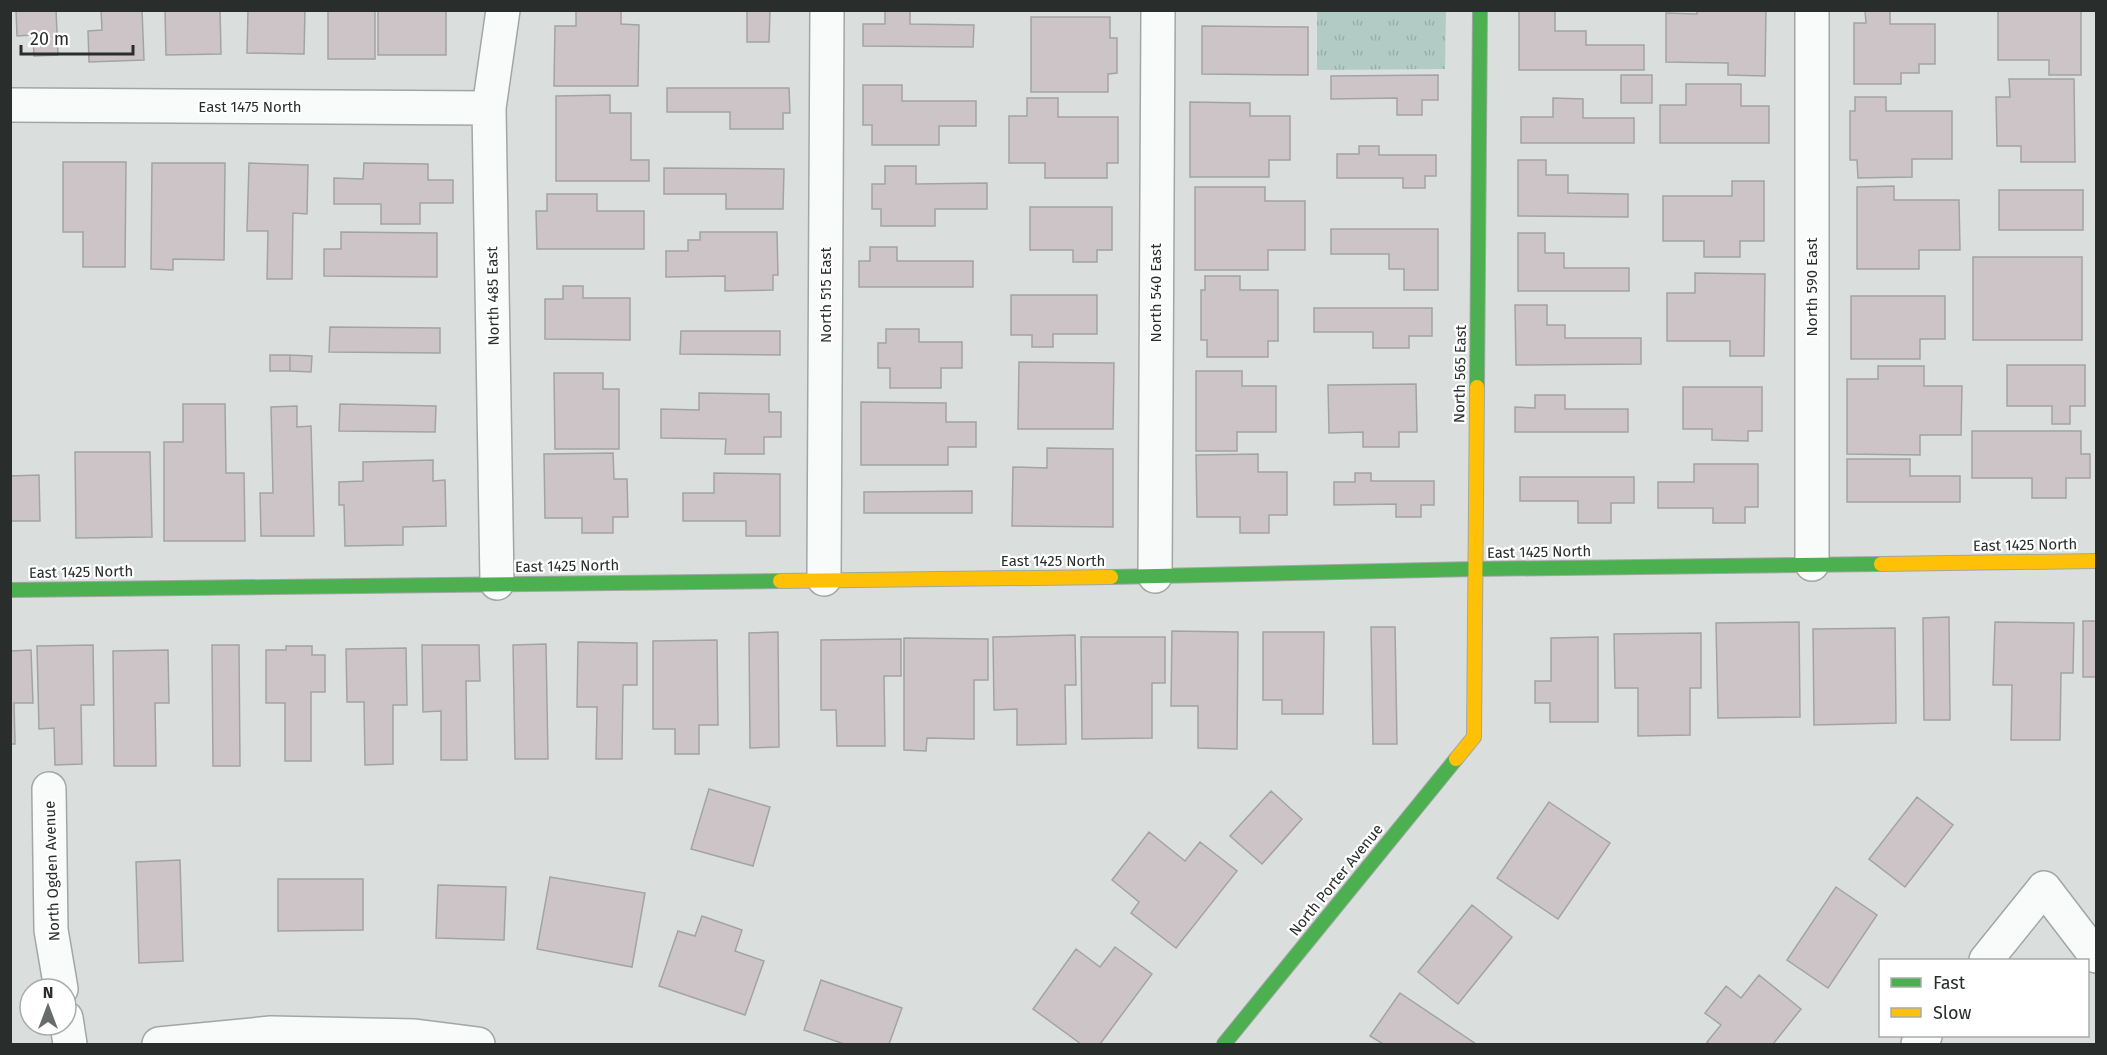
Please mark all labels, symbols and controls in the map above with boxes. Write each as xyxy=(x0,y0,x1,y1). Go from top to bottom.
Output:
scale bar xyxy=(21,18,134,56)
text: 20 m xyxy=(30,28,69,50)
street label: East 1475 North xyxy=(198,98,302,116)
street label: North 590 East xyxy=(1803,237,1821,336)
street label: North 540 East xyxy=(1147,243,1165,343)
street label: North 485 East xyxy=(483,246,503,346)
street label: North 515 East xyxy=(817,246,835,343)
street label: North 565 East xyxy=(1450,324,1470,423)
street label: East 1425 North xyxy=(1973,535,2077,555)
street label: East 1425 North xyxy=(1487,542,1591,562)
street label: East 1425 North xyxy=(1001,552,1105,570)
street label: East 1425 North xyxy=(515,556,619,576)
street label: East 1425 North xyxy=(29,562,133,582)
street label: North Ogden Avenue xyxy=(41,800,63,942)
street label: North Porter Avenue xyxy=(1285,820,1387,940)
legend xyxy=(1879,959,2089,1037)
text: Fast xyxy=(1933,972,1966,994)
north arrow xyxy=(18,977,78,1037)
text: N xyxy=(43,983,53,1002)
text: Slow xyxy=(1933,1002,1972,1024)

